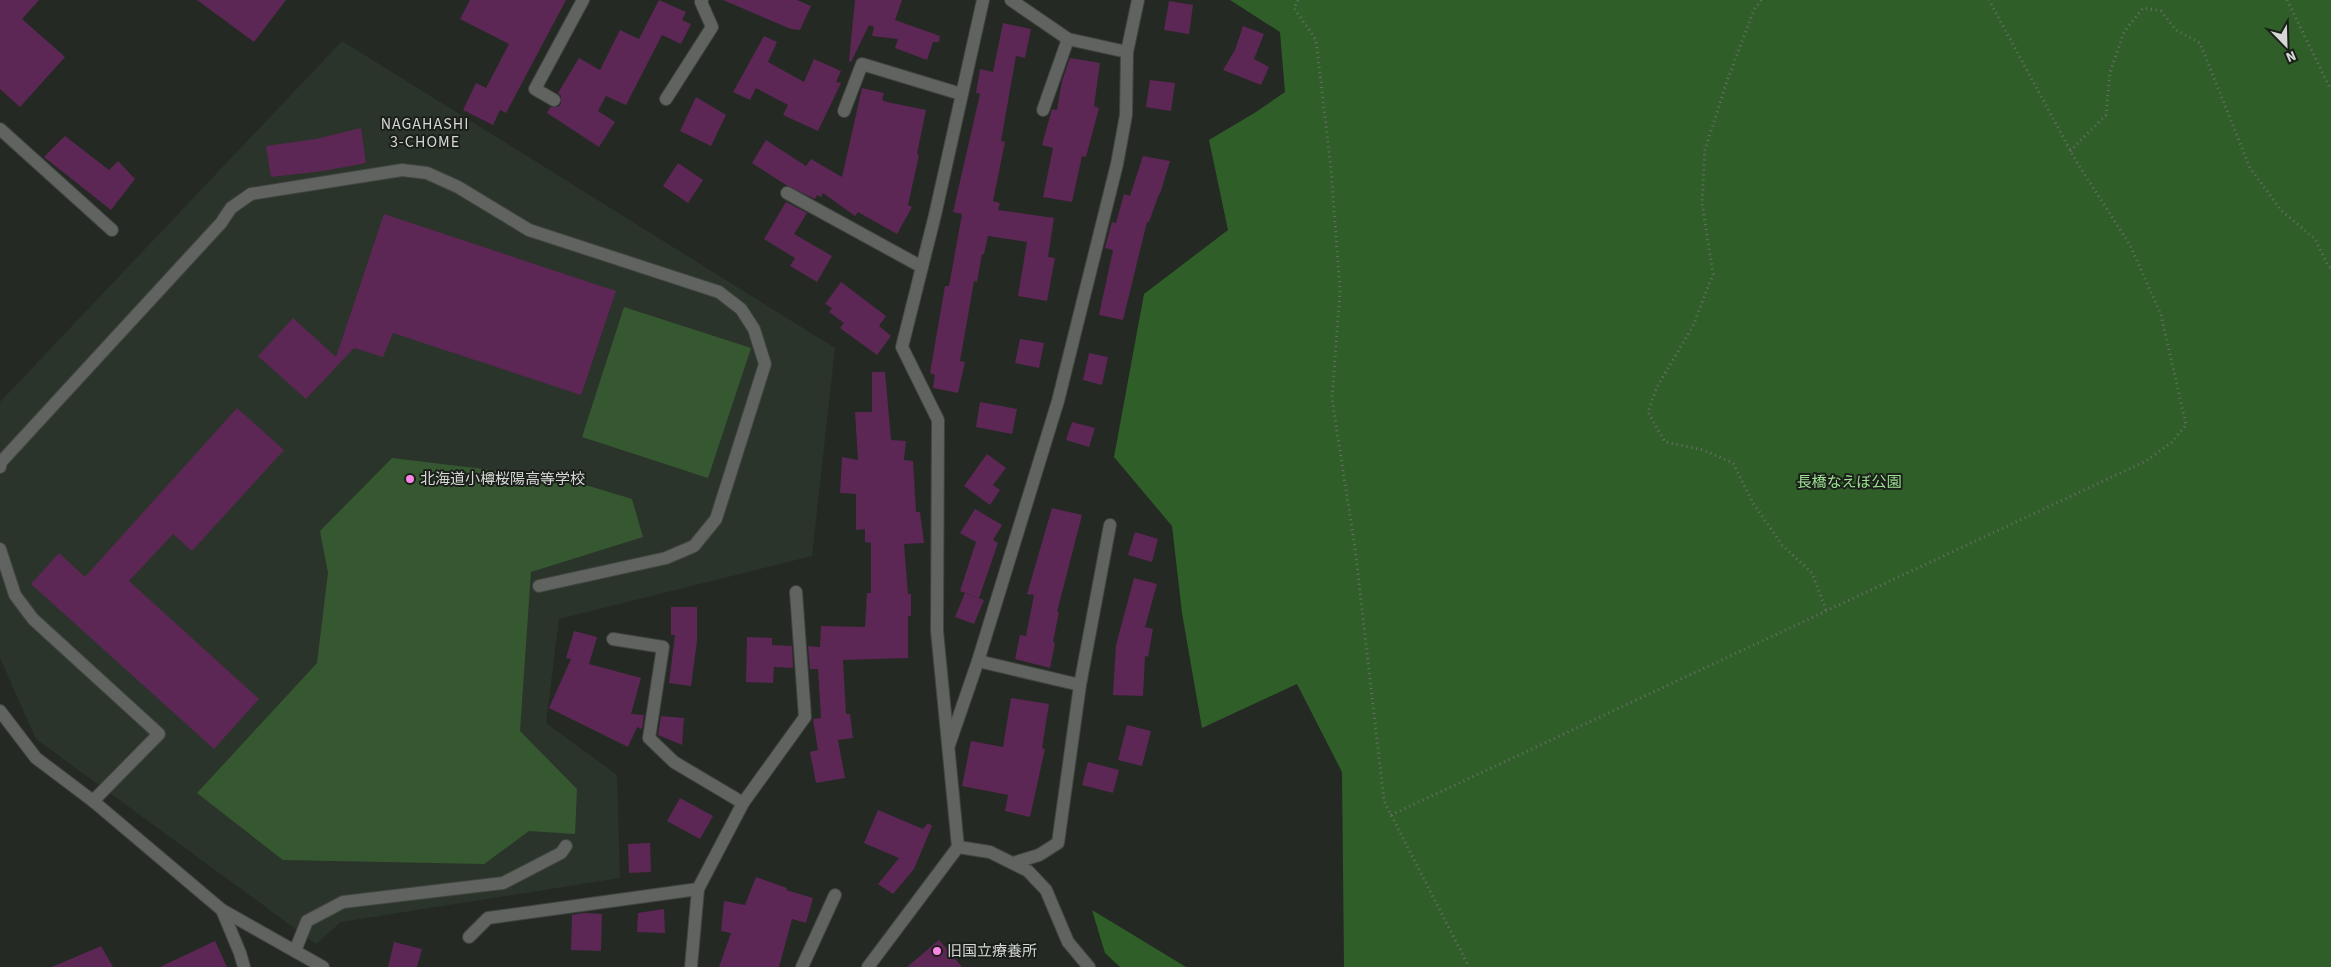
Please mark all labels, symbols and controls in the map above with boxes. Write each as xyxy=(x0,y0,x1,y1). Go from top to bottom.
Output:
north arrow xyxy=(2261,20,2311,70)
text: N xyxy=(2282,45,2299,67)
district label: NAGAHASHI 3-CHOME xyxy=(381,113,469,153)
place label: 北海道小樽桜陽高等学校 xyxy=(420,469,585,490)
park label: 長橋なえぼ公園 xyxy=(1796,472,1902,493)
marker: 北海道小樽桜陽高等学校 xyxy=(404,473,416,485)
place label: 旧国立療養所 xyxy=(947,941,1037,962)
marker: 旧国立療養所 xyxy=(931,945,943,957)

